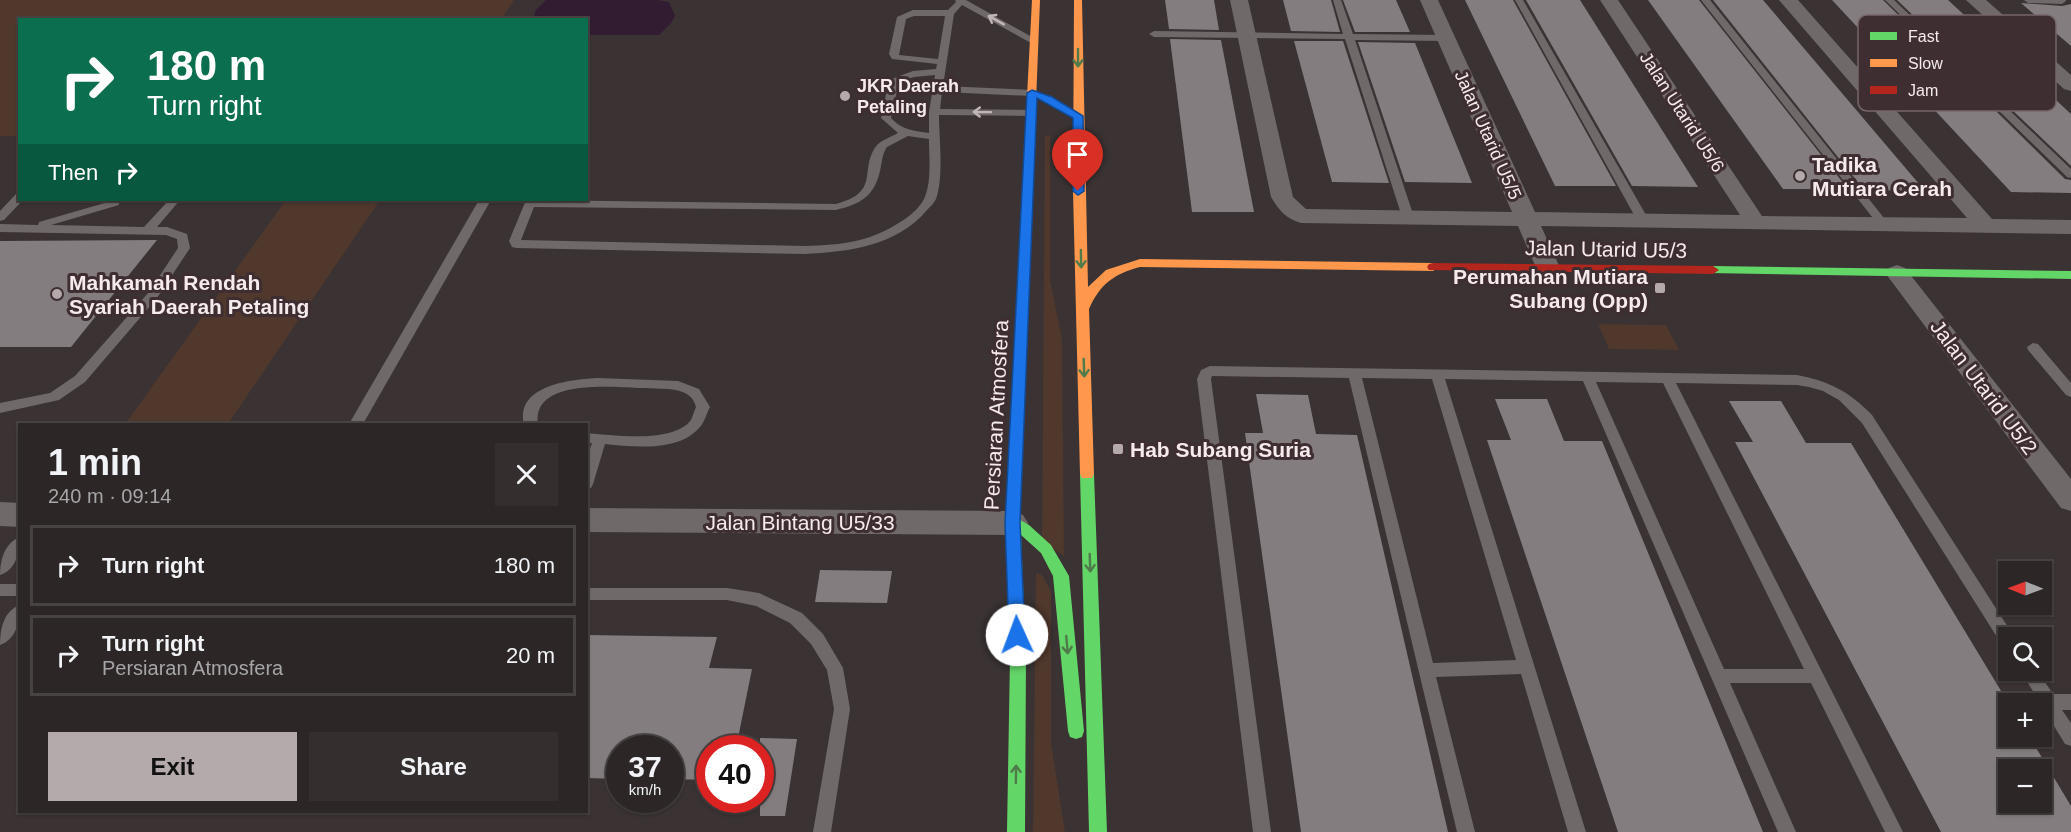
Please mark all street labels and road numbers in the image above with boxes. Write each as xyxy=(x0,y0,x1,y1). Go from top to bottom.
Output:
street label: Jalan Utarid U5/6 xyxy=(1636,48,1728,176)
street label: Jalan Utarid U5/5 xyxy=(1451,67,1525,203)
street label: Jalan Utarid U5/3 xyxy=(1525,236,1687,262)
street label: Jalan Utarid U5/2 xyxy=(1926,315,2042,459)
street label: Persiaran Atmosfera xyxy=(980,319,1012,511)
street label: Jalan Bintang U5/33 xyxy=(705,511,895,534)

